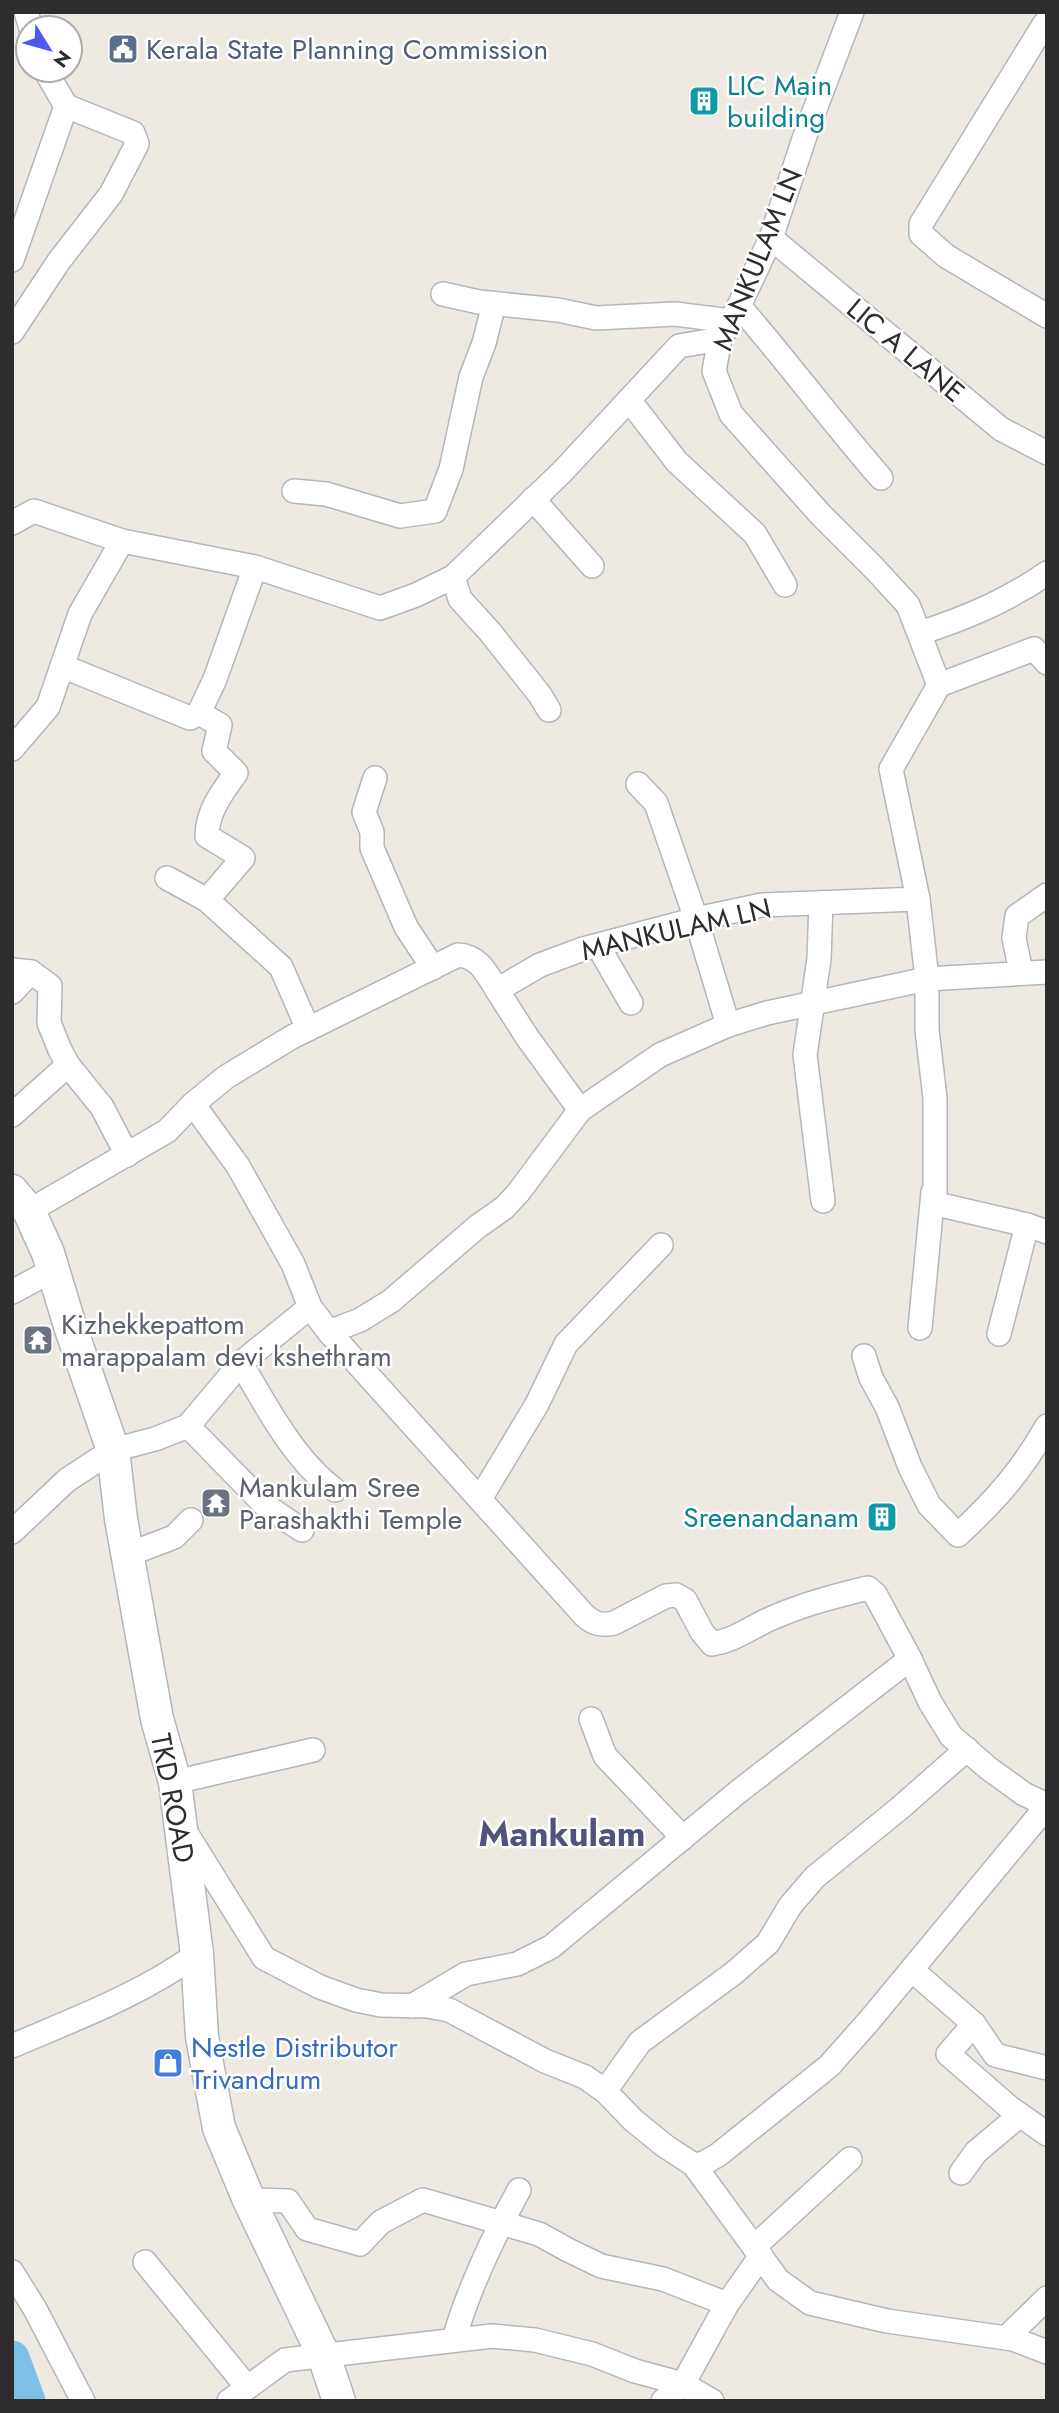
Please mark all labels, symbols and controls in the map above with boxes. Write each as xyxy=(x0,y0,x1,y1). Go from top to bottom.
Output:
north arrow xyxy=(14,14,84,84)
place label: Kerala State Planning Commission xyxy=(146,29,548,70)
public building icon: Kerala State Planning Commission xyxy=(106,32,140,66)
text: N xyxy=(47,45,78,73)
place label: LIC Main building xyxy=(727,65,832,138)
building icon: LIC Main building xyxy=(687,84,721,118)
street label: MANKULAM LN xyxy=(702,162,813,357)
street label: LIC A LANE xyxy=(838,289,974,412)
street label: MANKULAM LN xyxy=(577,888,775,971)
place label: Kizhekkepattom marappalam devi kshethram xyxy=(61,1304,392,1377)
temple icon: Kizhekkepattom marappalam devi kshethram xyxy=(21,1323,55,1357)
place label: Mankulam Sree Parashakthi Temple xyxy=(239,1467,462,1540)
temple icon: Mankulam Sree Parashakthi Temple xyxy=(199,1486,233,1520)
place label: Sreenandanam xyxy=(683,1497,859,1538)
building icon: Sreenandanam xyxy=(865,1500,899,1534)
street label: TKD ROAD xyxy=(140,1730,205,1866)
district label: Mankulam xyxy=(478,1809,646,1859)
place label: Nestle Distributor Trivandrum xyxy=(191,2027,398,2100)
shop icon: Nestle Distributor Trivandrum xyxy=(151,2046,185,2080)

